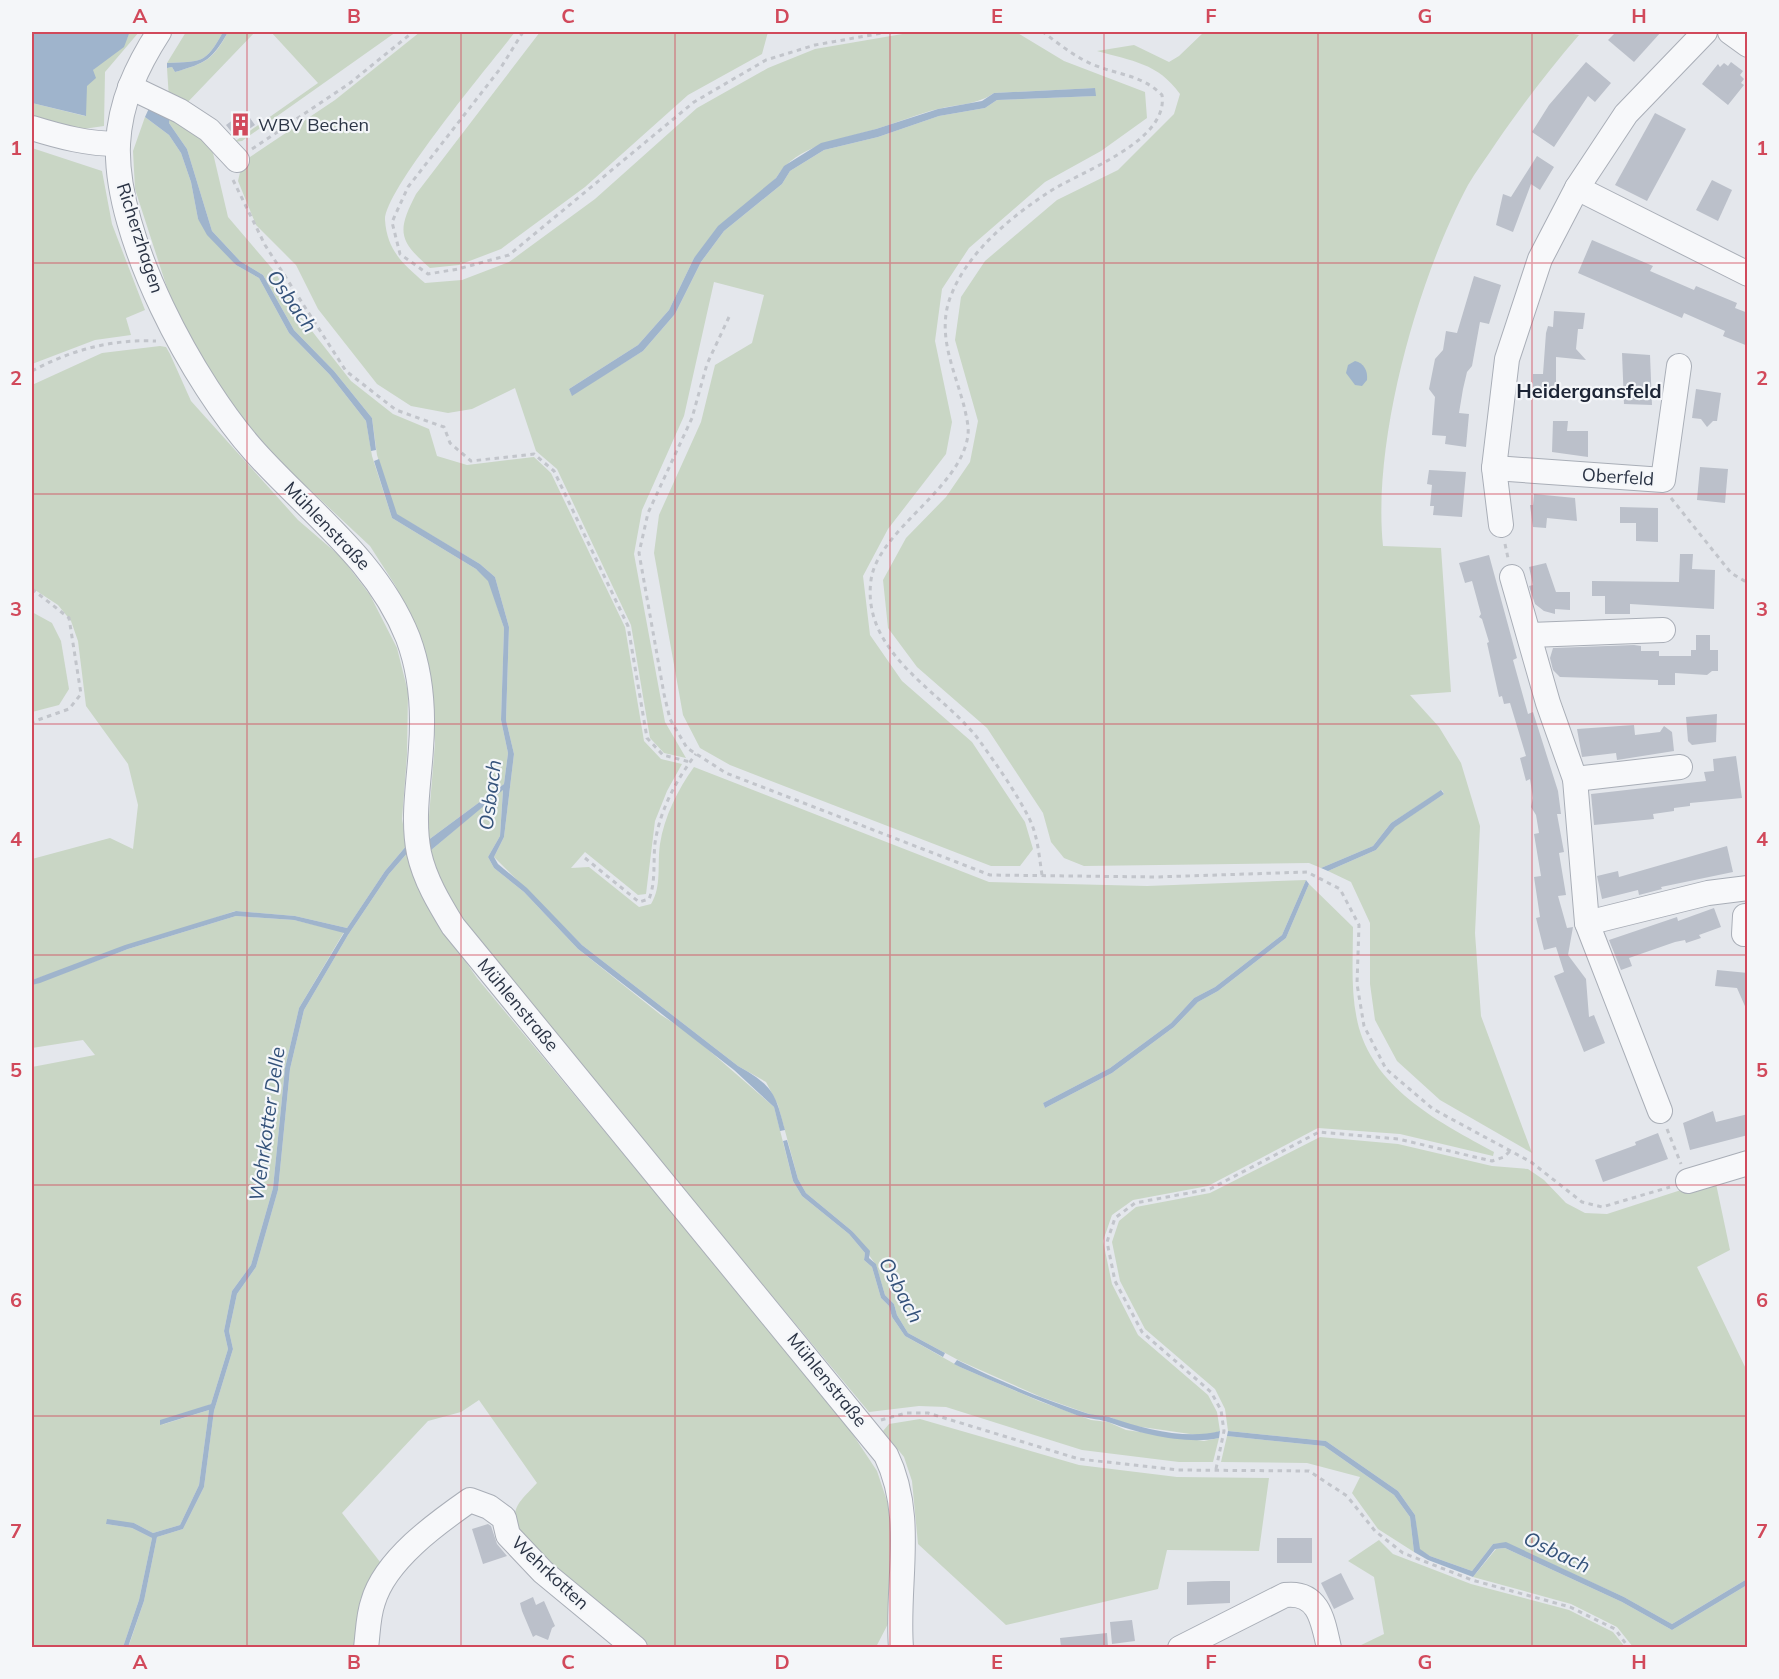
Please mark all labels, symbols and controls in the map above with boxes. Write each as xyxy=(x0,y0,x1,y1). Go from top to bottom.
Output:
text: A xyxy=(133,3,148,28)
text: B xyxy=(347,3,361,28)
text: C xyxy=(561,3,575,28)
text: D xyxy=(774,3,790,28)
text: E xyxy=(991,3,1003,28)
text: F xyxy=(1205,3,1217,28)
text: G xyxy=(1418,3,1432,28)
text: H xyxy=(1631,3,1647,28)
building icon: WBV Bechen xyxy=(227,112,253,138)
place label: WBV Bechen xyxy=(258,113,369,136)
text: 1 xyxy=(10,135,22,160)
text: 1 xyxy=(1756,135,1768,160)
street label: Richerzhagen xyxy=(112,180,169,296)
water label: Osbach xyxy=(262,264,323,337)
text: 2 xyxy=(10,365,22,390)
text: 2 xyxy=(1756,365,1768,390)
district label: Heidergansfeld xyxy=(1516,378,1662,403)
street label: Oberfeld xyxy=(1581,463,1655,490)
street label: Mühlenstraße xyxy=(279,476,375,575)
text: 3 xyxy=(10,596,22,621)
text: 3 xyxy=(1756,596,1768,621)
water label: Osbach xyxy=(473,758,506,832)
text: 4 xyxy=(10,826,22,851)
text: 4 xyxy=(1756,826,1768,851)
street label: Mühlenstraße xyxy=(473,953,564,1056)
water label: Wehrkotter Delle xyxy=(243,1045,290,1203)
text: 5 xyxy=(10,1057,22,1082)
text: 5 xyxy=(1756,1057,1768,1082)
water label: Osbach xyxy=(874,1253,929,1327)
text: 6 xyxy=(10,1287,22,1312)
text: 6 xyxy=(1756,1287,1768,1312)
street label: Mühlenstraße xyxy=(782,1328,872,1431)
text: 7 xyxy=(10,1518,22,1543)
text: 7 xyxy=(1756,1518,1768,1543)
water label: Osbach xyxy=(1520,1525,1595,1578)
street label: Wehrkotten xyxy=(507,1531,594,1614)
text: A xyxy=(133,1649,148,1674)
text: B xyxy=(347,1649,361,1674)
text: C xyxy=(561,1649,575,1674)
text: D xyxy=(774,1649,790,1674)
text: E xyxy=(991,1649,1003,1674)
text: F xyxy=(1205,1649,1217,1674)
text: G xyxy=(1418,1649,1432,1674)
text: H xyxy=(1631,1649,1647,1674)

